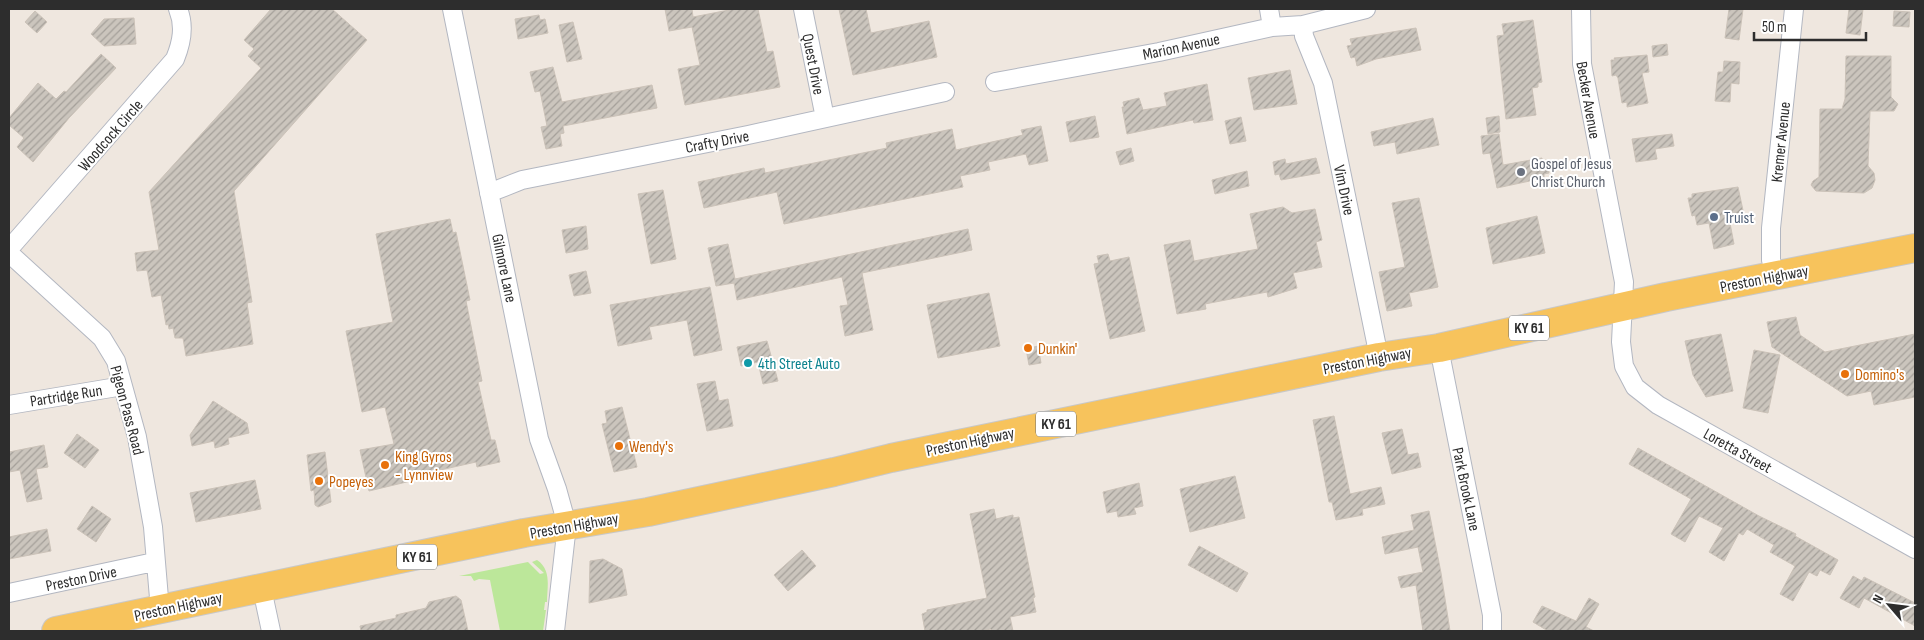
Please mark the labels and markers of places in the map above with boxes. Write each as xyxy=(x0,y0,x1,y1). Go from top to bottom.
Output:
place label: Gospel of Jesus Christ Church xyxy=(1531,155,1612,192)
marker: Gospel of Jesus Christ Church xyxy=(1515,166,1527,178)
place label: Truist xyxy=(1724,209,1754,228)
marker: Truist xyxy=(1708,211,1720,223)
place label: Dunkin' xyxy=(1038,340,1077,359)
marker: Dunkin' xyxy=(1022,342,1034,354)
place label: 4th Street Auto xyxy=(758,355,840,374)
marker: 4th Street Auto xyxy=(742,357,754,369)
place label: Domino's xyxy=(1855,366,1905,385)
marker: Domino's xyxy=(1839,368,1851,380)
place label: Wendy's xyxy=(629,438,674,457)
marker: Wendy's xyxy=(613,440,625,452)
place label: King Gyros - Lynnview xyxy=(395,448,453,485)
marker: King Gyros - Lynnview xyxy=(379,459,391,471)
place label: Popeyes xyxy=(329,473,374,492)
marker: Popeyes xyxy=(313,475,325,487)

